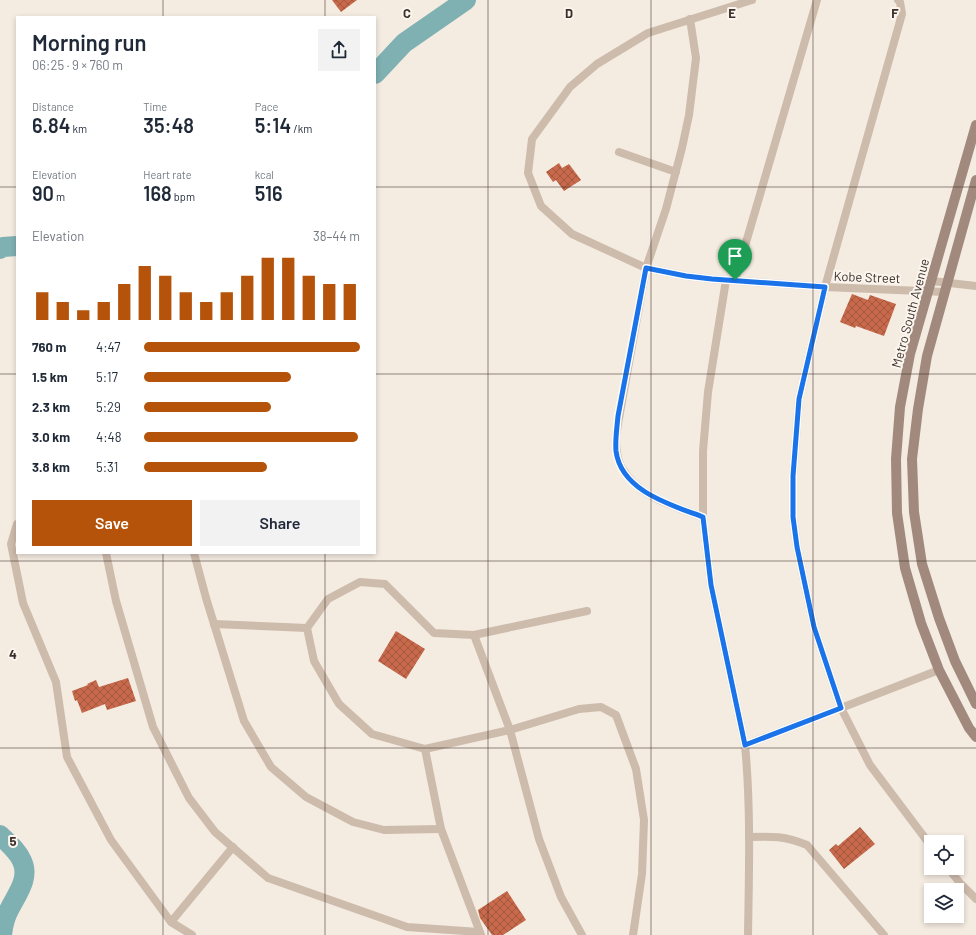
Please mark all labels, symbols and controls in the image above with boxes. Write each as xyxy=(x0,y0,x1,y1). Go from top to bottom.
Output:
text: C xyxy=(403,5,411,21)
text: D xyxy=(565,5,573,21)
text: E xyxy=(728,5,736,21)
text: F xyxy=(891,5,899,21)
text: Morning run xyxy=(32,29,146,55)
button: share xyxy=(318,29,360,71)
text: 06:25 · 9 × 760 m xyxy=(32,57,123,73)
text: Distance xyxy=(32,100,74,113)
text: Time xyxy=(143,100,167,113)
text: Pace xyxy=(255,100,278,113)
text: 6.84 xyxy=(32,113,70,137)
text: 35:48 xyxy=(143,113,194,137)
text: 5:14 xyxy=(255,113,291,137)
text: km xyxy=(70,122,87,135)
text: /km xyxy=(291,122,312,135)
text: Elevation xyxy=(32,168,76,181)
text: Heart rate xyxy=(143,168,192,181)
text: kcal xyxy=(255,168,274,181)
text: 90 xyxy=(32,181,54,205)
text: 168 xyxy=(143,181,172,205)
text: 516 xyxy=(255,181,283,205)
text: m xyxy=(54,190,65,203)
text: bpm xyxy=(172,190,195,203)
text: Elevation xyxy=(32,228,84,244)
text: 38–44 m xyxy=(313,228,360,244)
pin xyxy=(718,239,752,280)
icon: arrive xyxy=(724,245,746,267)
street label: Metro South Avenue xyxy=(888,257,932,369)
street label: Kobe Street xyxy=(833,268,901,286)
text: 760 m xyxy=(32,339,66,355)
text: 4:47 xyxy=(96,339,121,355)
text: 1.5 km xyxy=(32,369,68,385)
text: 5:17 xyxy=(96,369,118,385)
text: 2.3 km xyxy=(32,399,70,415)
text: 5:29 xyxy=(96,399,121,415)
text: 3.0 km xyxy=(32,429,70,445)
text: 4:48 xyxy=(96,429,122,445)
text: 3.8 km xyxy=(32,459,70,475)
text: 5:31 xyxy=(96,459,118,475)
button: Save xyxy=(32,500,192,546)
button: Share xyxy=(200,500,360,546)
text: 4 xyxy=(9,646,17,662)
text: 5 xyxy=(9,833,17,849)
map controls xyxy=(924,835,964,923)
button: locate xyxy=(924,835,964,875)
button: layers xyxy=(924,883,964,923)

